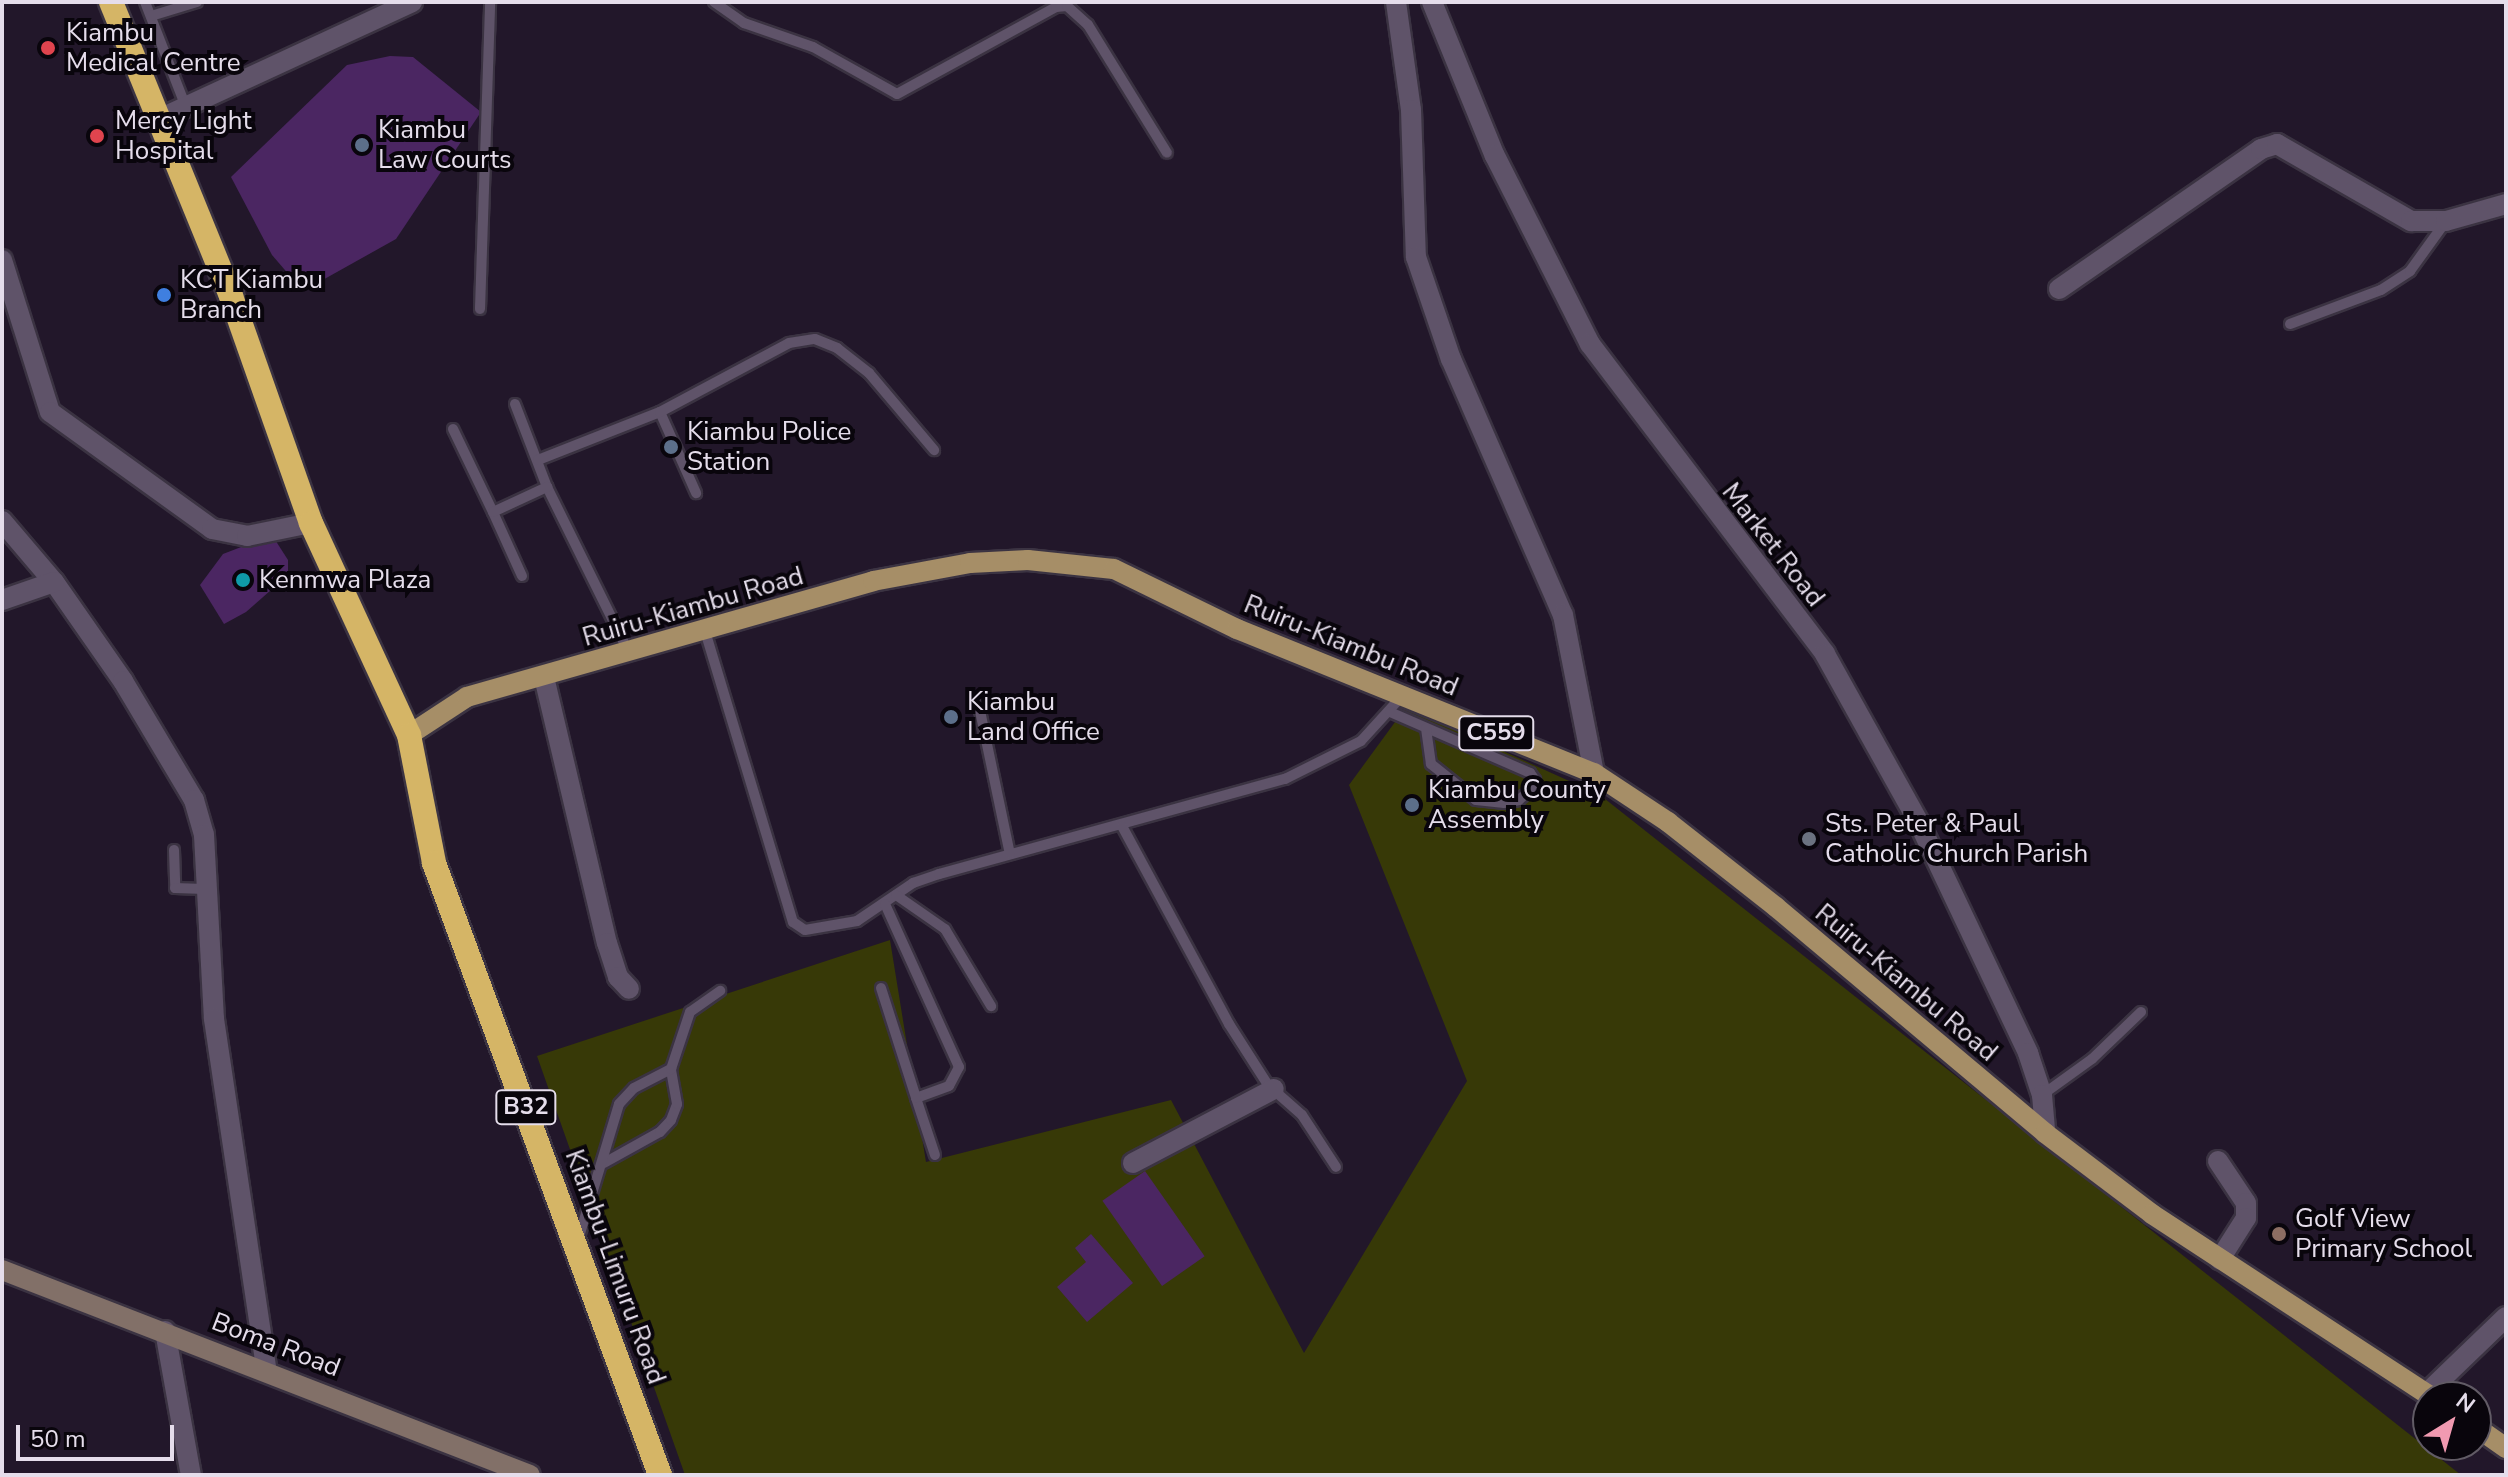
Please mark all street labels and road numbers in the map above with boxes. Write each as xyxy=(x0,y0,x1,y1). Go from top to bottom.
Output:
street label: Market Road xyxy=(1715,477,1831,613)
street label: Ruiru-Kiambu Road xyxy=(579,561,807,653)
street label: Ruiru-Kiambu Road xyxy=(1239,589,1463,703)
road number: C559 xyxy=(1458,713,1534,753)
street label: Ruiru-Kiambu Road xyxy=(1809,898,2003,1068)
road number: B32 xyxy=(494,1087,558,1127)
street label: Kiambu-Limuru Road xyxy=(558,1146,672,1388)
street label: Boma Road xyxy=(207,1306,345,1384)

